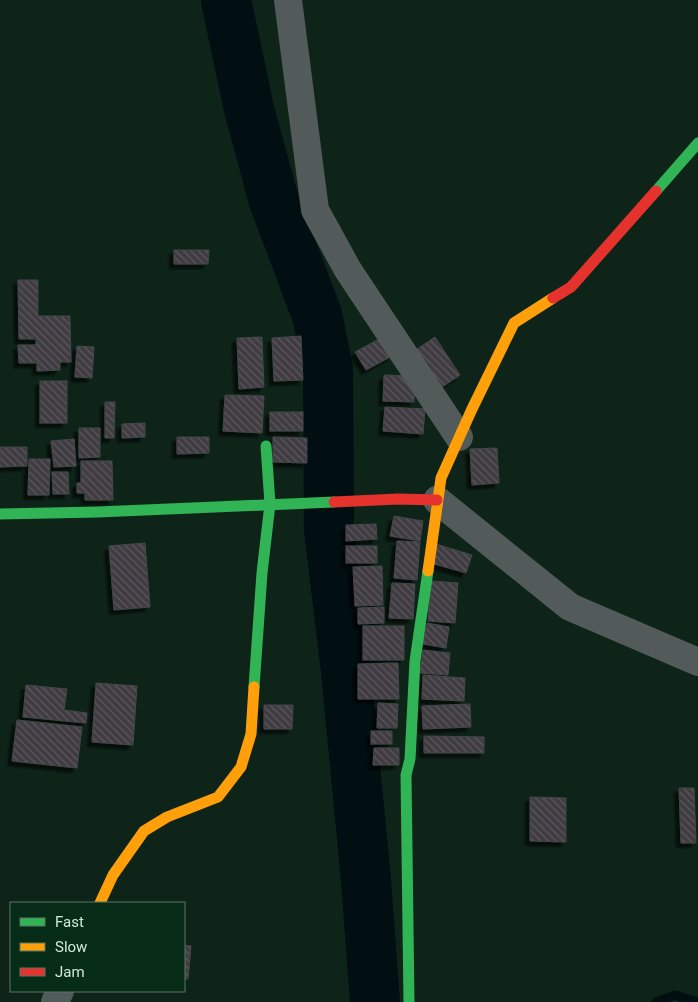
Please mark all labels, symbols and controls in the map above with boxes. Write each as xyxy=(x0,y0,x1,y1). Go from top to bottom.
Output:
legend xyxy=(10,902,185,992)
text: Fast xyxy=(55,913,84,931)
text: Slow xyxy=(55,938,87,956)
text: Jam xyxy=(55,963,85,981)

